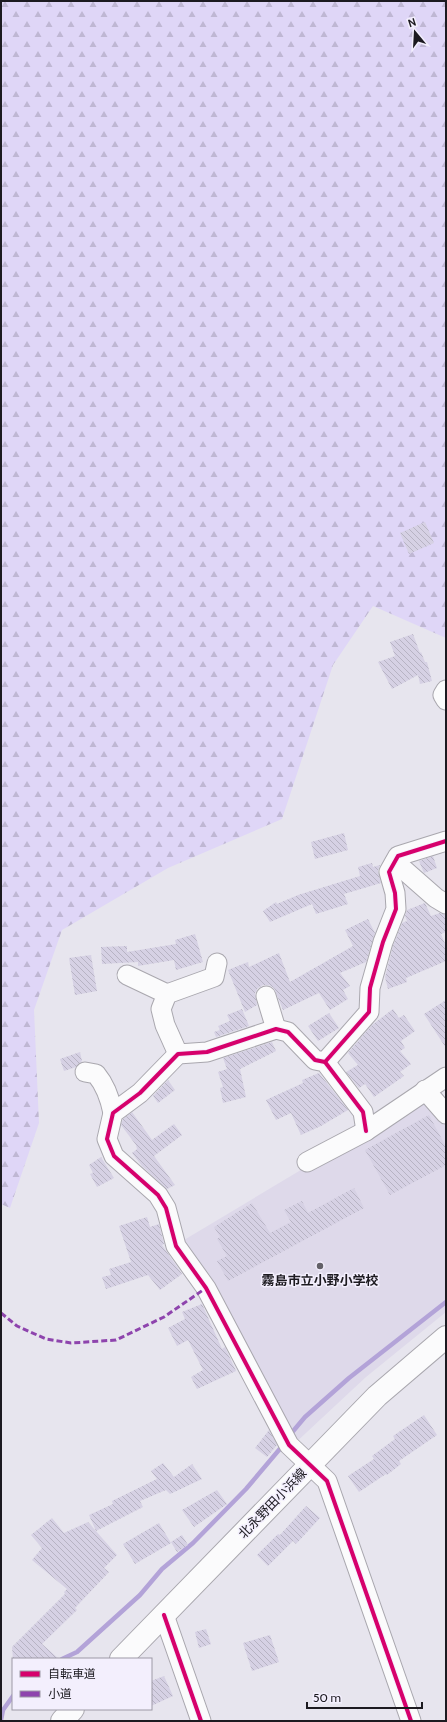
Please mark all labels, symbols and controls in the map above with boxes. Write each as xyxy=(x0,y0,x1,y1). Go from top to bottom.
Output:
north arrow xyxy=(395,12,435,52)
text: N xyxy=(406,15,418,30)
marker: 霧島市立小野小学校 xyxy=(315,1261,325,1271)
place label: 霧島市立小野小学校 xyxy=(261,1272,379,1288)
street label: 北永野田小浜線 xyxy=(235,1465,309,1541)
legend xyxy=(12,1658,152,1710)
text: 自転車道 xyxy=(48,1666,96,1681)
scale bar xyxy=(307,1684,422,1710)
text: 小道 xyxy=(48,1686,72,1701)
text: 50 m xyxy=(313,1690,341,1705)

